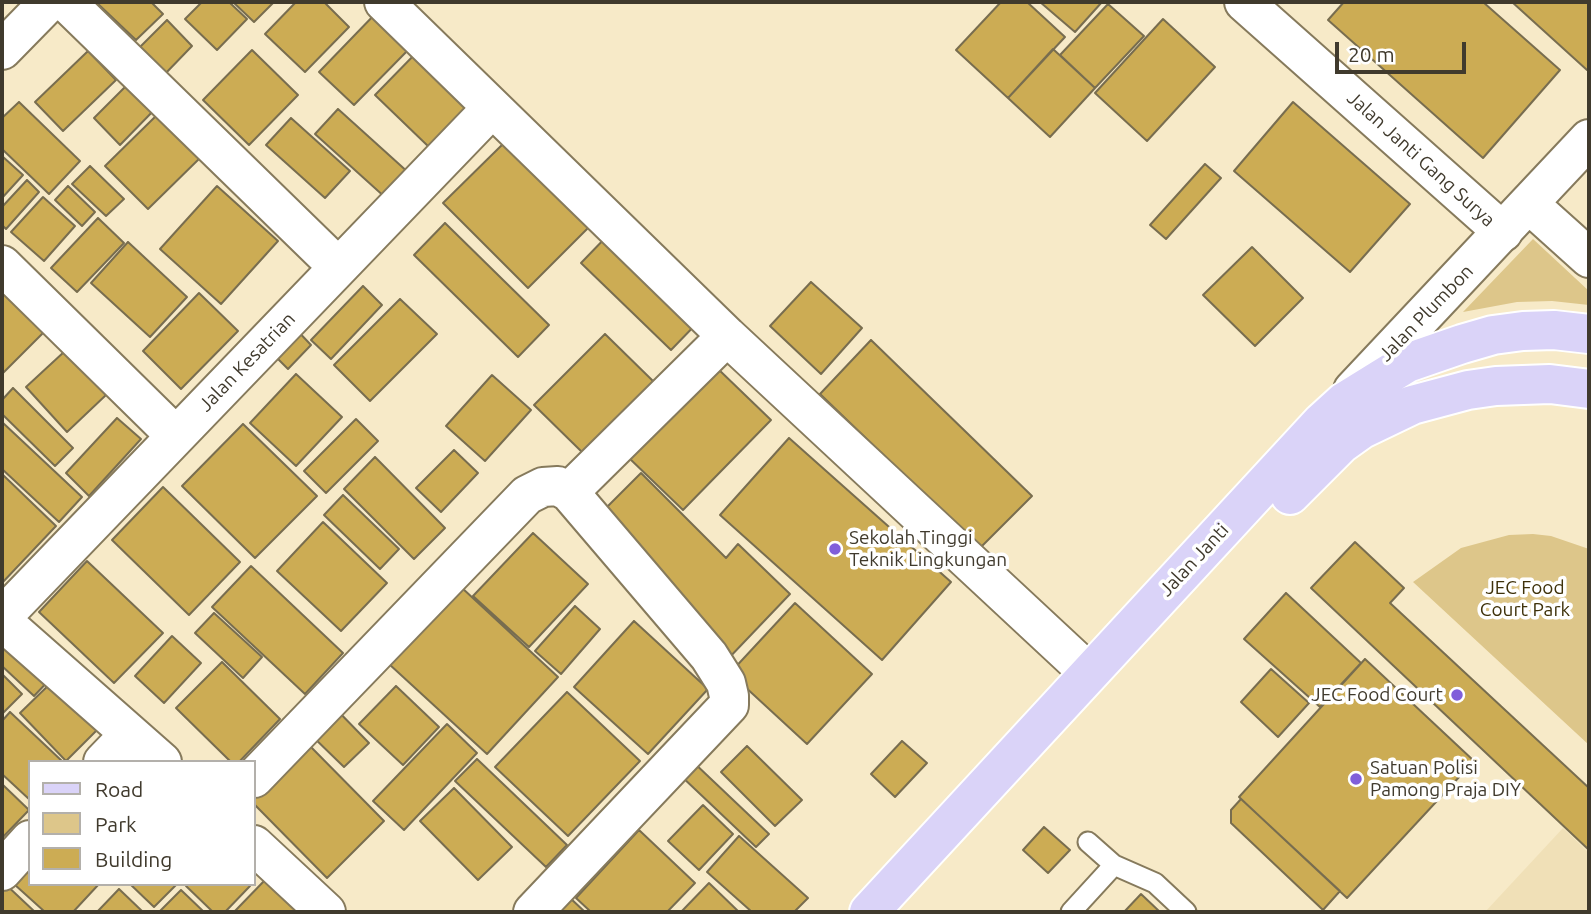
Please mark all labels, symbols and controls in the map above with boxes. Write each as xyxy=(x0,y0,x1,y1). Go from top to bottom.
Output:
scale bar xyxy=(1339,28,1470,72)
text: 20 m xyxy=(1348,42,1395,66)
street label: Jalan Janti Gang Surya xyxy=(1342,87,1500,231)
street label: Jalan Plumbon xyxy=(1374,260,1478,366)
street label: Jalan Kesatrian xyxy=(194,308,300,416)
street label: Jalan Janti xyxy=(1155,519,1233,601)
place label: Sekolah Tinggi Teknik Lingkungan xyxy=(849,527,1007,571)
marker: Sekolah Tinggi Teknik Lingkungan xyxy=(827,541,843,557)
park label: JEC Food Court Park xyxy=(1480,577,1570,621)
place label: JEC Food Court xyxy=(1311,684,1443,706)
marker: JEC Food Court xyxy=(1449,687,1465,703)
place label: Satuan Polisi Pamong Praja DIY xyxy=(1370,757,1521,801)
legend xyxy=(28,760,256,886)
marker: Satuan Polisi Pamong Praja DIY xyxy=(1348,771,1364,787)
text: Road xyxy=(95,777,143,801)
text: Park xyxy=(95,812,137,836)
text: Building xyxy=(95,847,172,871)

